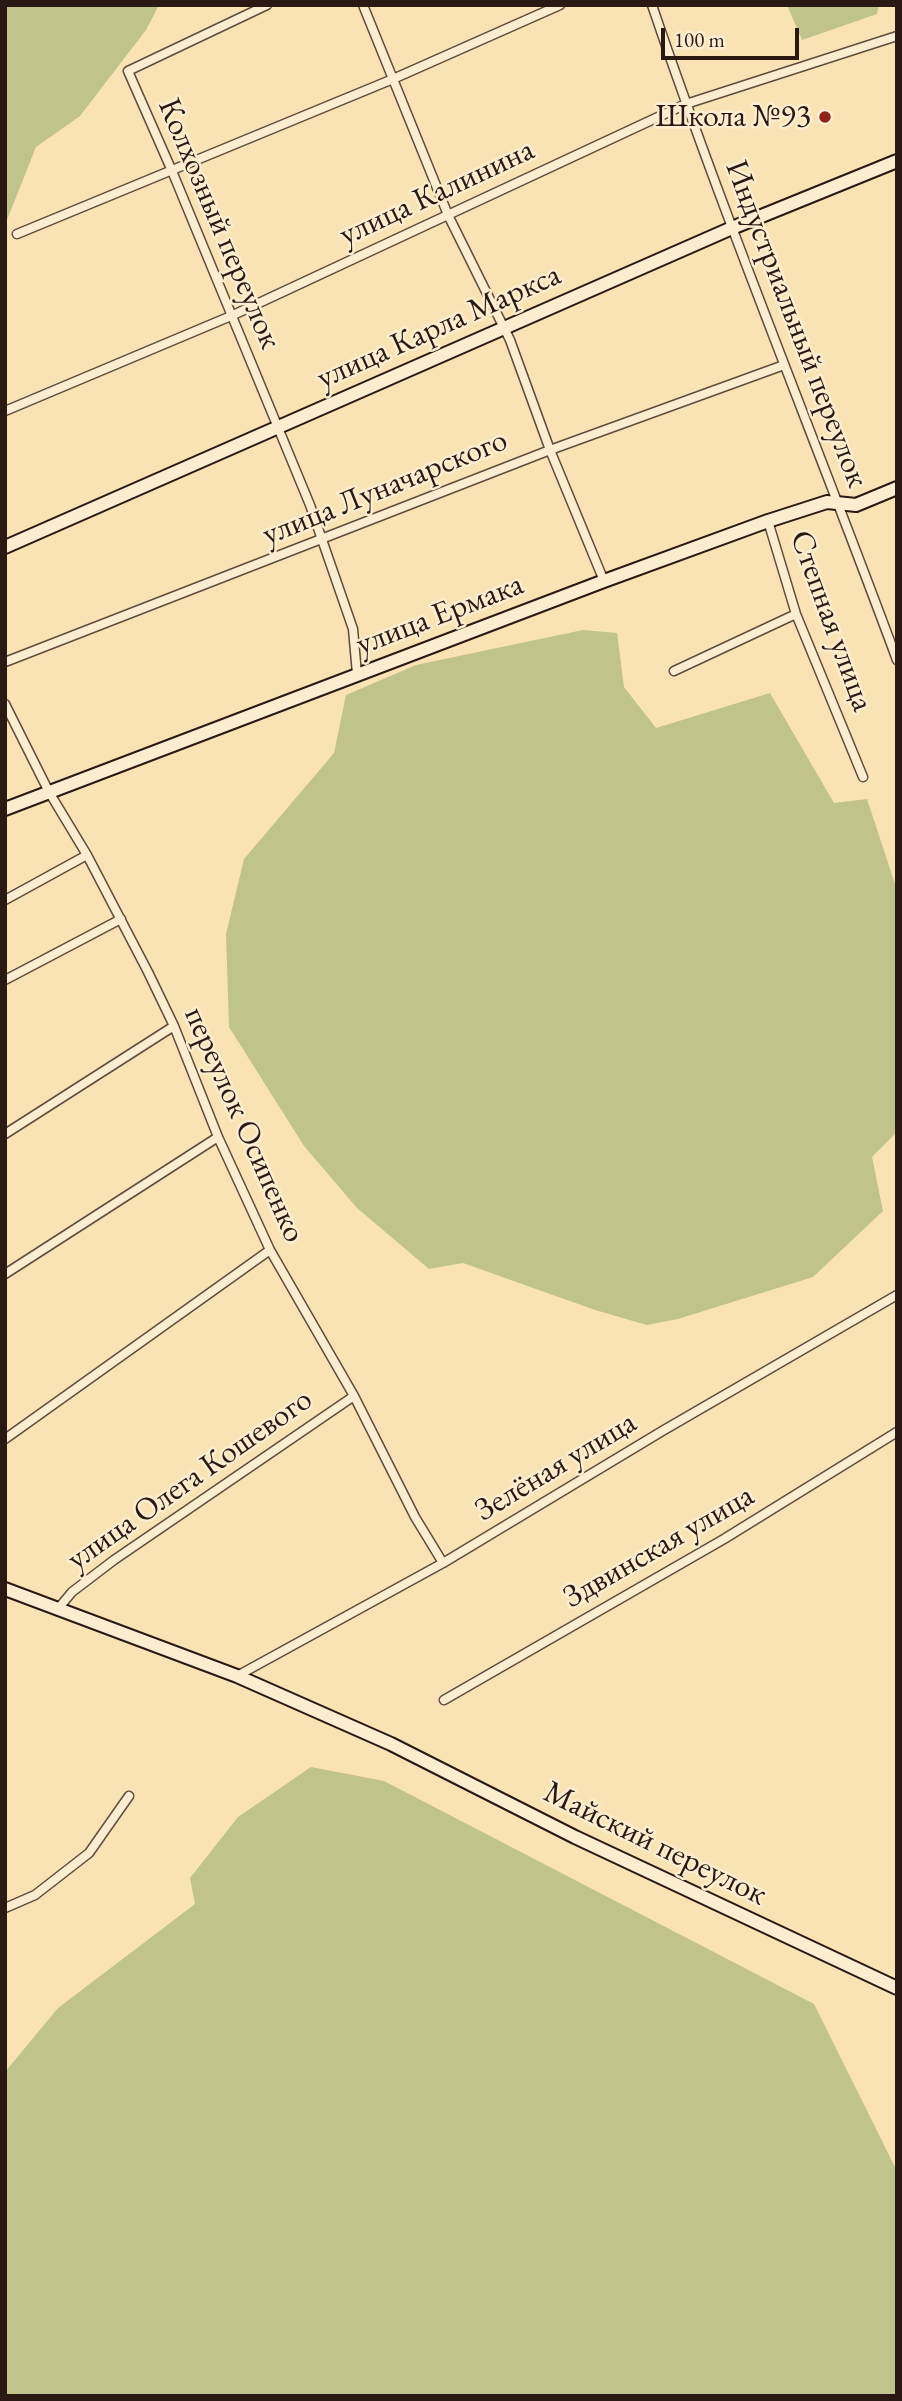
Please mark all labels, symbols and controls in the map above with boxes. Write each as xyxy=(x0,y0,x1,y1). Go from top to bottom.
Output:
scale bar xyxy=(664,14,802,58)
text: 100 m xyxy=(674,26,725,53)
street label: Колхозный переулок xyxy=(149,93,289,355)
place label: Школа №93 xyxy=(655,98,811,136)
marker: Школа №93 xyxy=(817,109,833,125)
street label: улица Калинина xyxy=(334,131,540,255)
street label: Индустриальный переулок xyxy=(716,155,876,493)
street label: улица Карла Маркса xyxy=(311,256,567,398)
street label: улица Луначарского xyxy=(257,421,513,555)
street label: Степная улица xyxy=(781,526,881,716)
street label: улица Ермака xyxy=(351,566,529,664)
street label: переулок Осипенко xyxy=(175,1001,313,1249)
street label: улица Олега Кошевого xyxy=(60,1381,320,1579)
street label: Зелёная улица xyxy=(468,1404,644,1530)
street label: Здвинская улица xyxy=(557,1477,761,1617)
street label: Майский переулок xyxy=(537,1773,773,1915)

